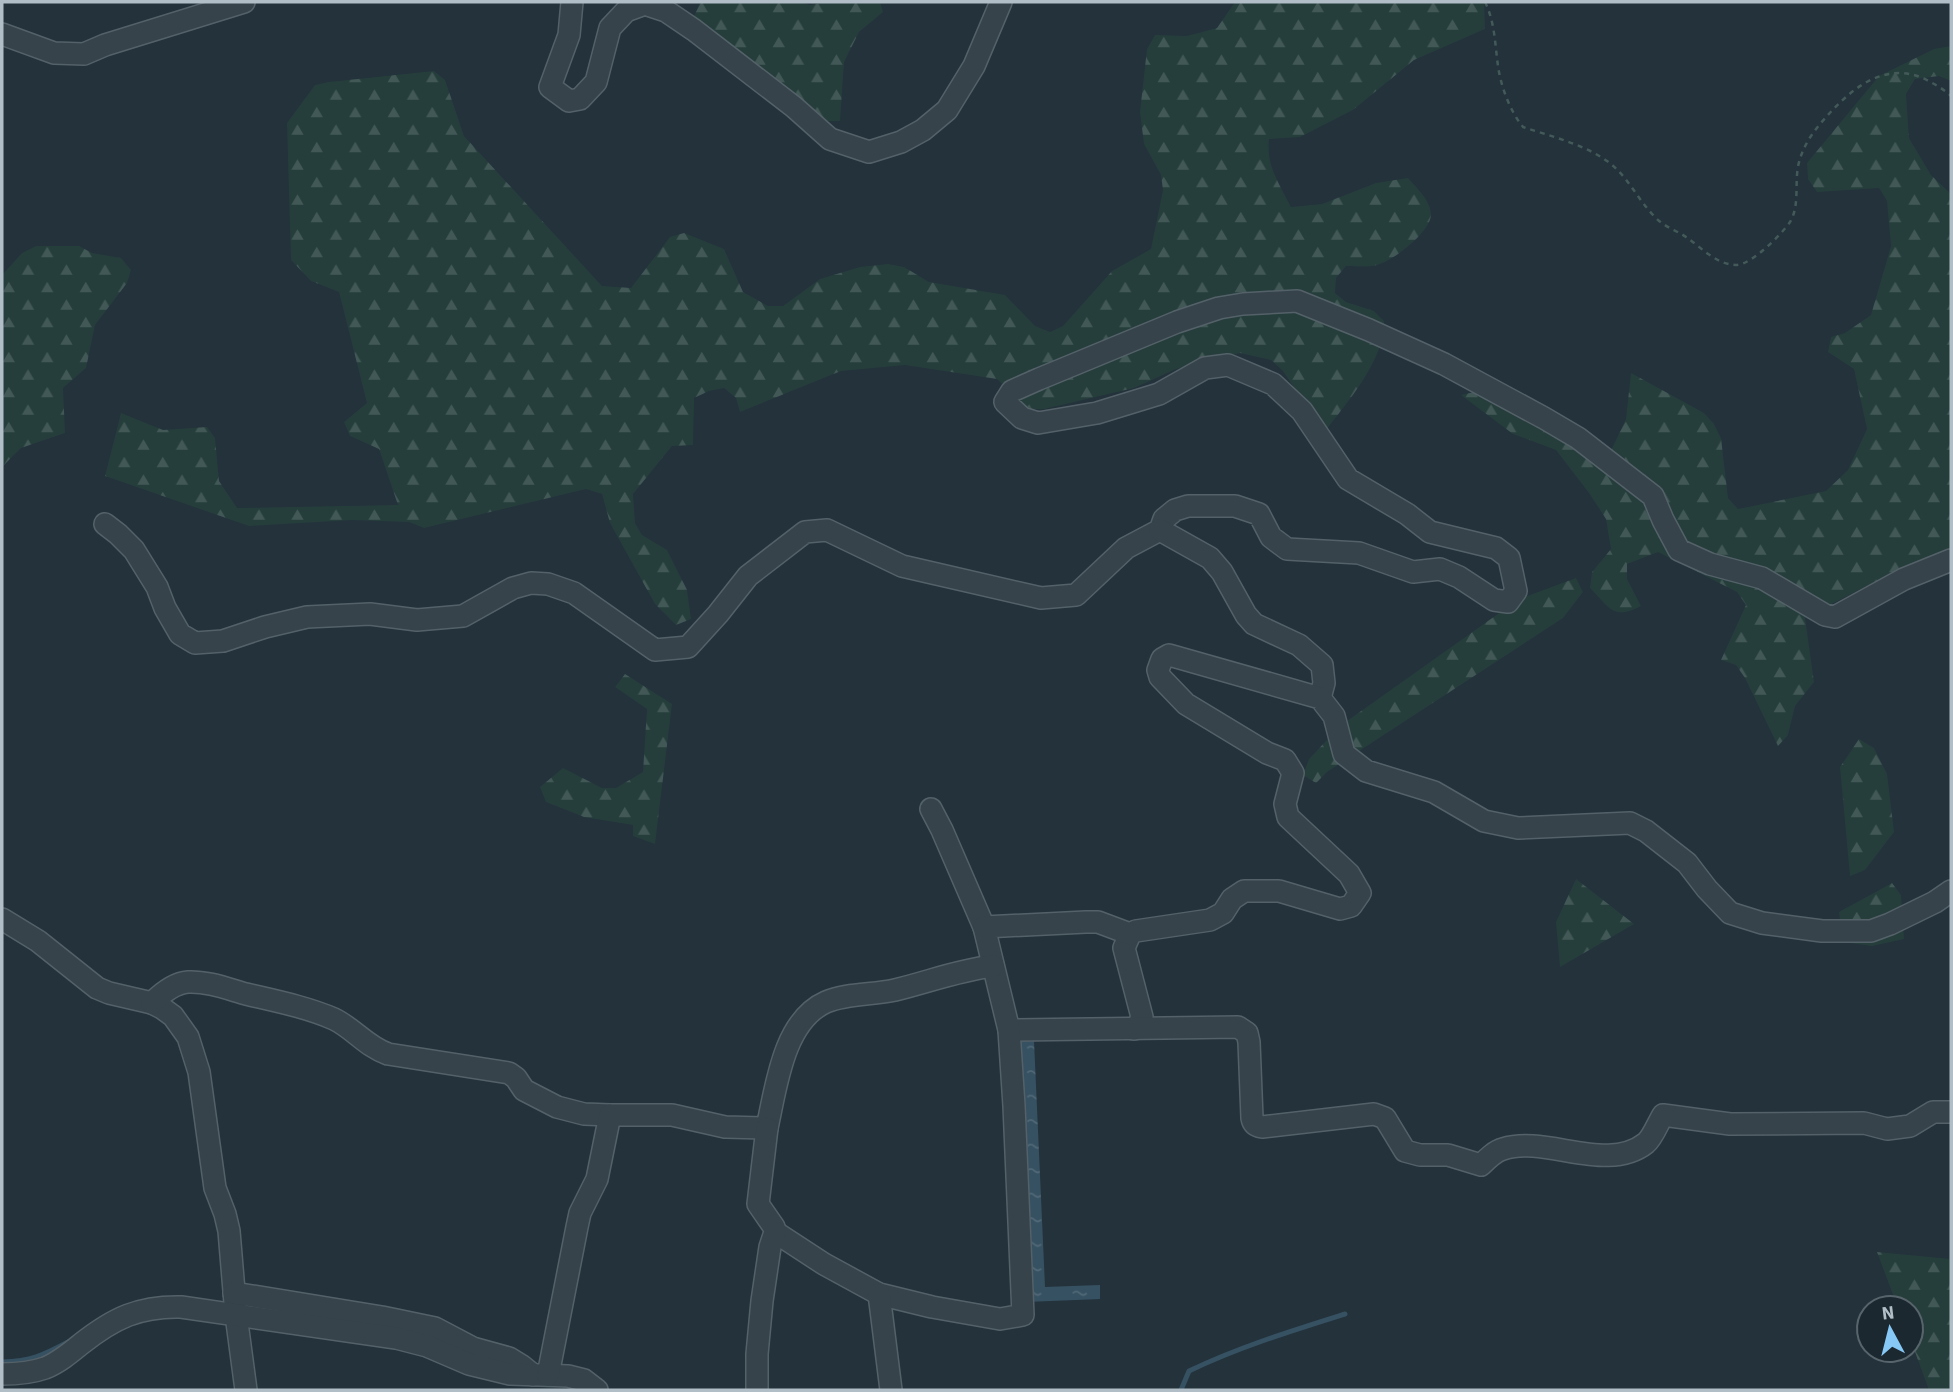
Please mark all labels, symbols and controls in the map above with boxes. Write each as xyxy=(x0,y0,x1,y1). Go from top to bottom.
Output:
north arrow xyxy=(1855,1294,1925,1364)
text: N xyxy=(1880,1299,1896,1328)

